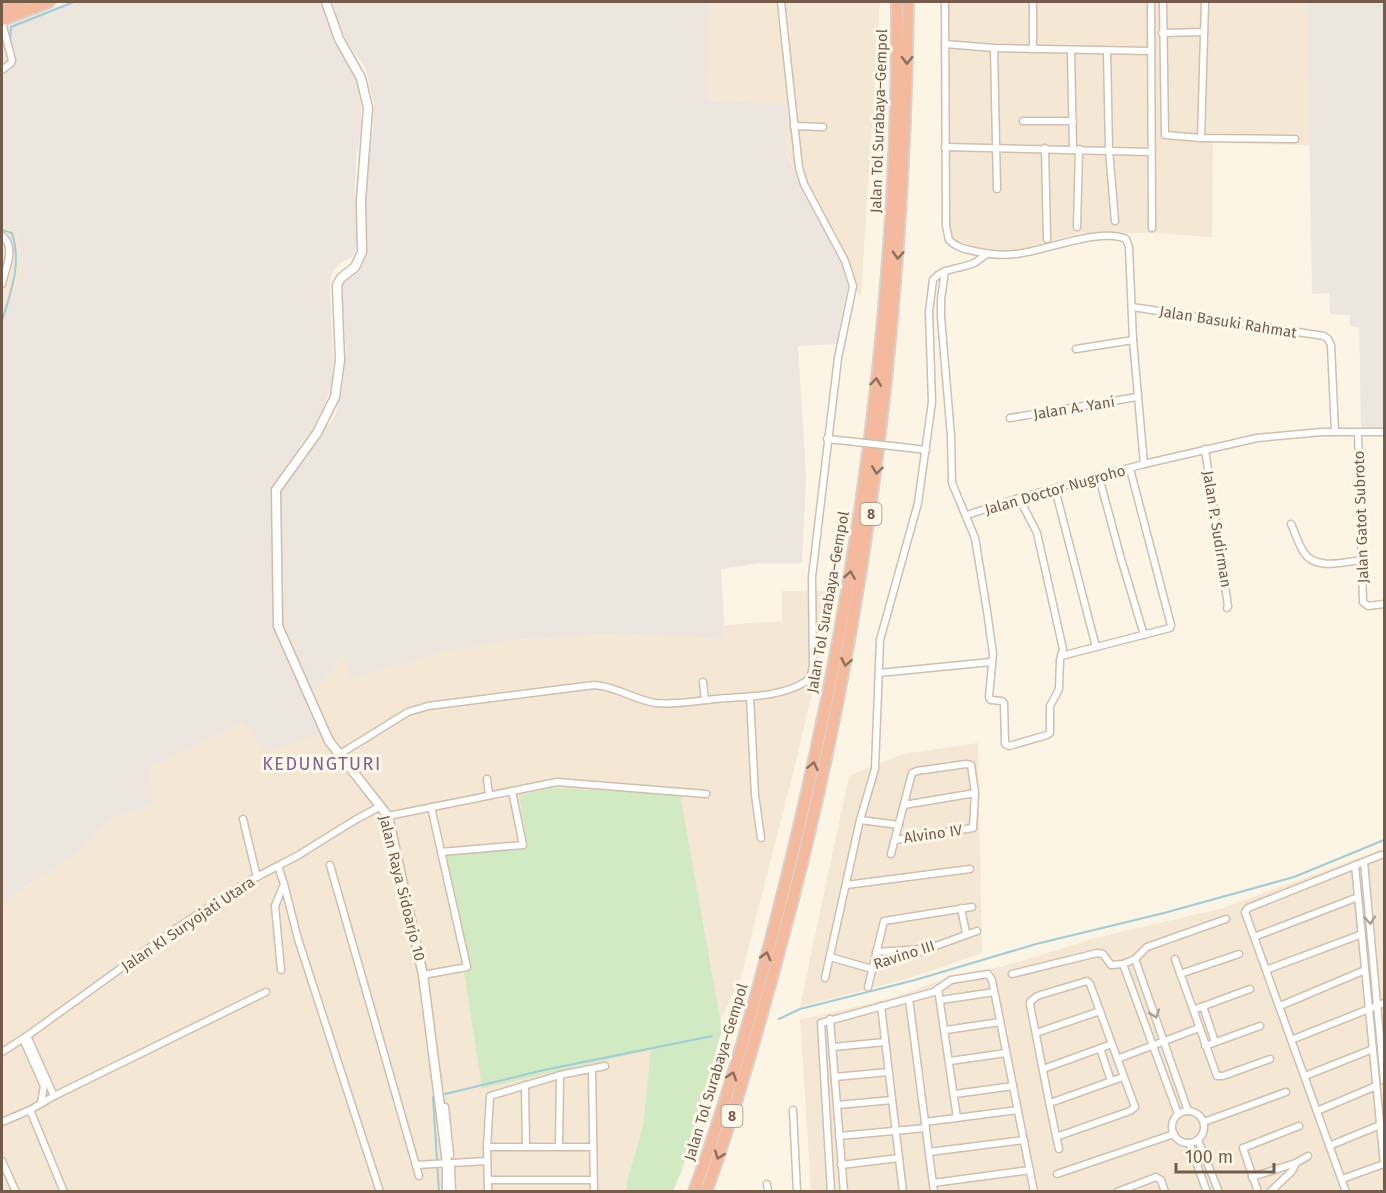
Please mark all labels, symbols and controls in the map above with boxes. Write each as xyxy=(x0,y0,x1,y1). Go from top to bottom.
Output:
street label: Jalan Tol Surabaya–Gempol xyxy=(867,28,891,213)
one-way arrow xyxy=(900,55,913,64)
one-way arrow xyxy=(892,250,905,259)
street label: Jalan Basuki Rahmat xyxy=(1158,302,1299,342)
one-way arrow xyxy=(869,377,882,386)
street label: Jalan A. Yani xyxy=(1032,393,1116,423)
street label: Jalan Gatot Subroto xyxy=(1350,450,1372,584)
street label: Jalan Doctor Nugroho xyxy=(983,461,1127,519)
one-way arrow xyxy=(871,465,883,474)
street label: Jalan P. Sudirman xyxy=(1199,469,1235,589)
road number: 8 xyxy=(860,503,882,525)
street label: Jalan Tol Surabaya–Gempol xyxy=(803,509,853,694)
one-way arrow xyxy=(843,570,855,579)
one-way arrow xyxy=(840,657,853,667)
district label: KEDUNGTURI xyxy=(262,753,382,775)
one-way arrow xyxy=(806,761,819,771)
street label: Jalan Raya Sidoarjo 10 xyxy=(375,813,429,963)
street label: Alvino IV xyxy=(903,821,964,847)
street label: Jalan KI Suryojati Utara xyxy=(118,873,258,975)
one-way arrow xyxy=(1363,915,1376,924)
street label: Ravino III xyxy=(871,937,937,973)
one-way arrow xyxy=(759,951,772,961)
street label: Jalan Tol Surabaya–Gempol xyxy=(680,981,752,1163)
one-way arrow xyxy=(1147,1008,1160,1019)
one-way arrow xyxy=(725,1071,737,1082)
road number: 8 xyxy=(722,1105,742,1127)
scale bar xyxy=(1176,1136,1274,1174)
text: 100 m xyxy=(1185,1146,1233,1168)
one-way arrow xyxy=(714,1149,727,1160)

